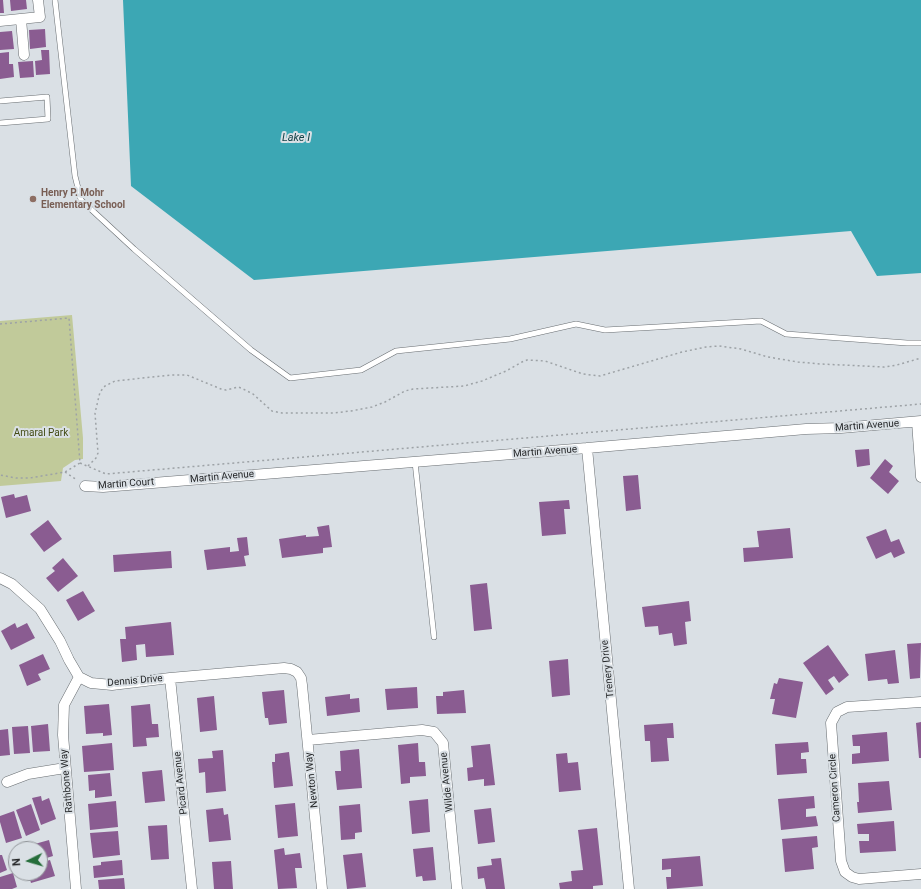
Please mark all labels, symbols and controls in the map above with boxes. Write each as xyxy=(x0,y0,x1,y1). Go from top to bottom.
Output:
water label: Lake I xyxy=(282,131,310,145)
place label: Henry P. Mohr Elementary School xyxy=(41,187,125,210)
marker: Henry P. Mohr Elementary School xyxy=(28,194,38,204)
street label: Martin Avenue xyxy=(835,418,899,434)
park label: Amaral Park xyxy=(14,427,68,439)
street label: Martin Avenue xyxy=(513,444,577,460)
street label: Martin Avenue xyxy=(189,468,255,486)
street label: Martin Court xyxy=(98,476,154,492)
street label: Trenery Drive xyxy=(599,639,617,699)
street label: Dennis Drive xyxy=(107,673,163,689)
street label: Rathbone Way xyxy=(58,749,76,813)
street label: Picard Avenue xyxy=(172,751,190,815)
street label: Newton Way xyxy=(303,752,321,808)
street label: Wilde Avenue xyxy=(438,752,456,812)
street label: Cameron Circle xyxy=(827,754,843,822)
north arrow xyxy=(8,841,48,881)
text: N xyxy=(10,858,23,866)

